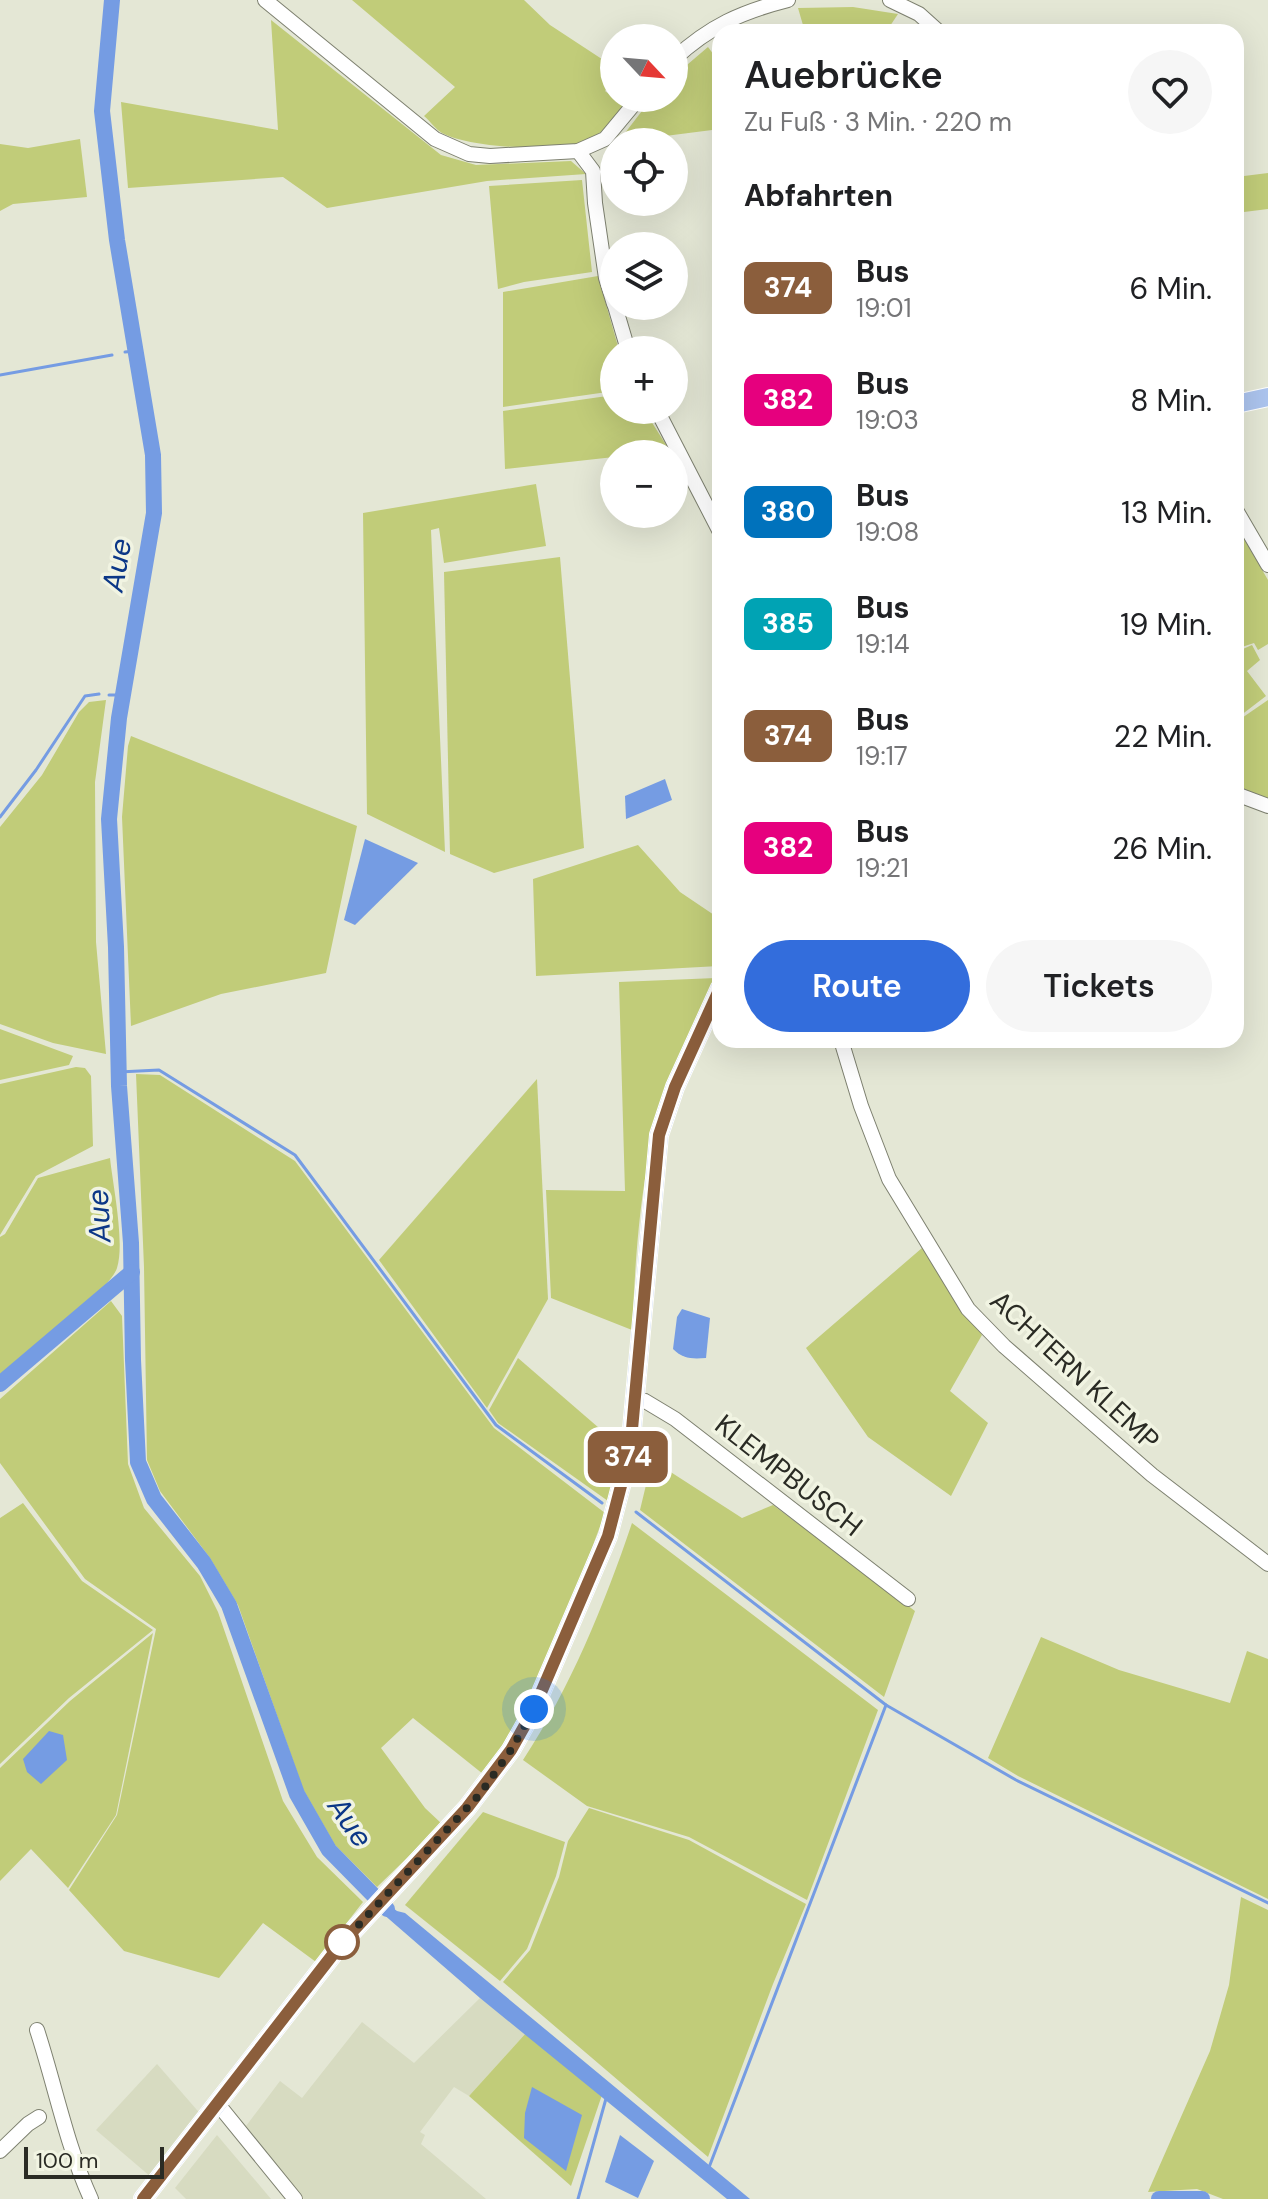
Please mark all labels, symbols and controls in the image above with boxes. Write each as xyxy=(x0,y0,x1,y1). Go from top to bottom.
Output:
north arrow xyxy=(600,24,688,112)
map controls xyxy=(600,24,688,528)
text: Auebrücke xyxy=(744,50,943,100)
button: heart xyxy=(1128,50,1212,134)
text: Zu Fuß · 3 Min. · 220 m xyxy=(744,105,1012,139)
button: locate xyxy=(600,128,688,216)
text: Abfahrten xyxy=(744,176,893,215)
button: layers xyxy=(600,232,688,320)
text: Bus xyxy=(856,252,910,291)
text: 374 xyxy=(764,269,812,306)
text: 6 Min. xyxy=(1130,269,1212,308)
text: 19:01 xyxy=(856,291,912,325)
button: + xyxy=(600,336,688,424)
text: Bus xyxy=(856,364,910,403)
text: 382 xyxy=(763,381,813,418)
text: 8 Min. xyxy=(1130,381,1212,420)
text: 19:03 xyxy=(856,403,919,437)
button: − xyxy=(600,440,688,528)
text: Bus xyxy=(856,476,910,515)
text: 380 xyxy=(761,493,815,530)
text: 13 Min. xyxy=(1121,493,1212,532)
text: 19:08 xyxy=(856,515,919,549)
water label: Aue xyxy=(92,535,140,596)
text: Bus xyxy=(856,588,910,627)
text: 385 xyxy=(762,605,814,642)
text: 19 Min. xyxy=(1120,605,1212,644)
text: 19:14 xyxy=(856,627,910,661)
text: Bus xyxy=(856,700,910,739)
text: 374 xyxy=(764,717,812,754)
text: 22 Min. xyxy=(1114,717,1212,756)
text: 19:17 xyxy=(856,739,908,773)
text: Bus xyxy=(856,812,910,851)
text: 382 xyxy=(763,829,813,866)
text: 26 Min. xyxy=(1112,829,1212,868)
text: 19:21 xyxy=(856,851,909,885)
button: Route xyxy=(744,940,970,1032)
button: Tickets xyxy=(986,940,1212,1032)
water label: Aue xyxy=(78,1188,119,1245)
street label: ACHTERN KLEMP xyxy=(982,1282,1167,1458)
street label: KLEMPBUSCH xyxy=(707,1406,870,1545)
line badge: 374 xyxy=(582,1431,674,1483)
text: 374 xyxy=(604,1438,652,1475)
your location xyxy=(514,1689,554,1729)
water label: Aue xyxy=(318,1788,382,1855)
unlabelled marker xyxy=(325,1925,359,1959)
scale bar xyxy=(24,2143,164,2179)
text: 100 m xyxy=(36,2146,98,2175)

